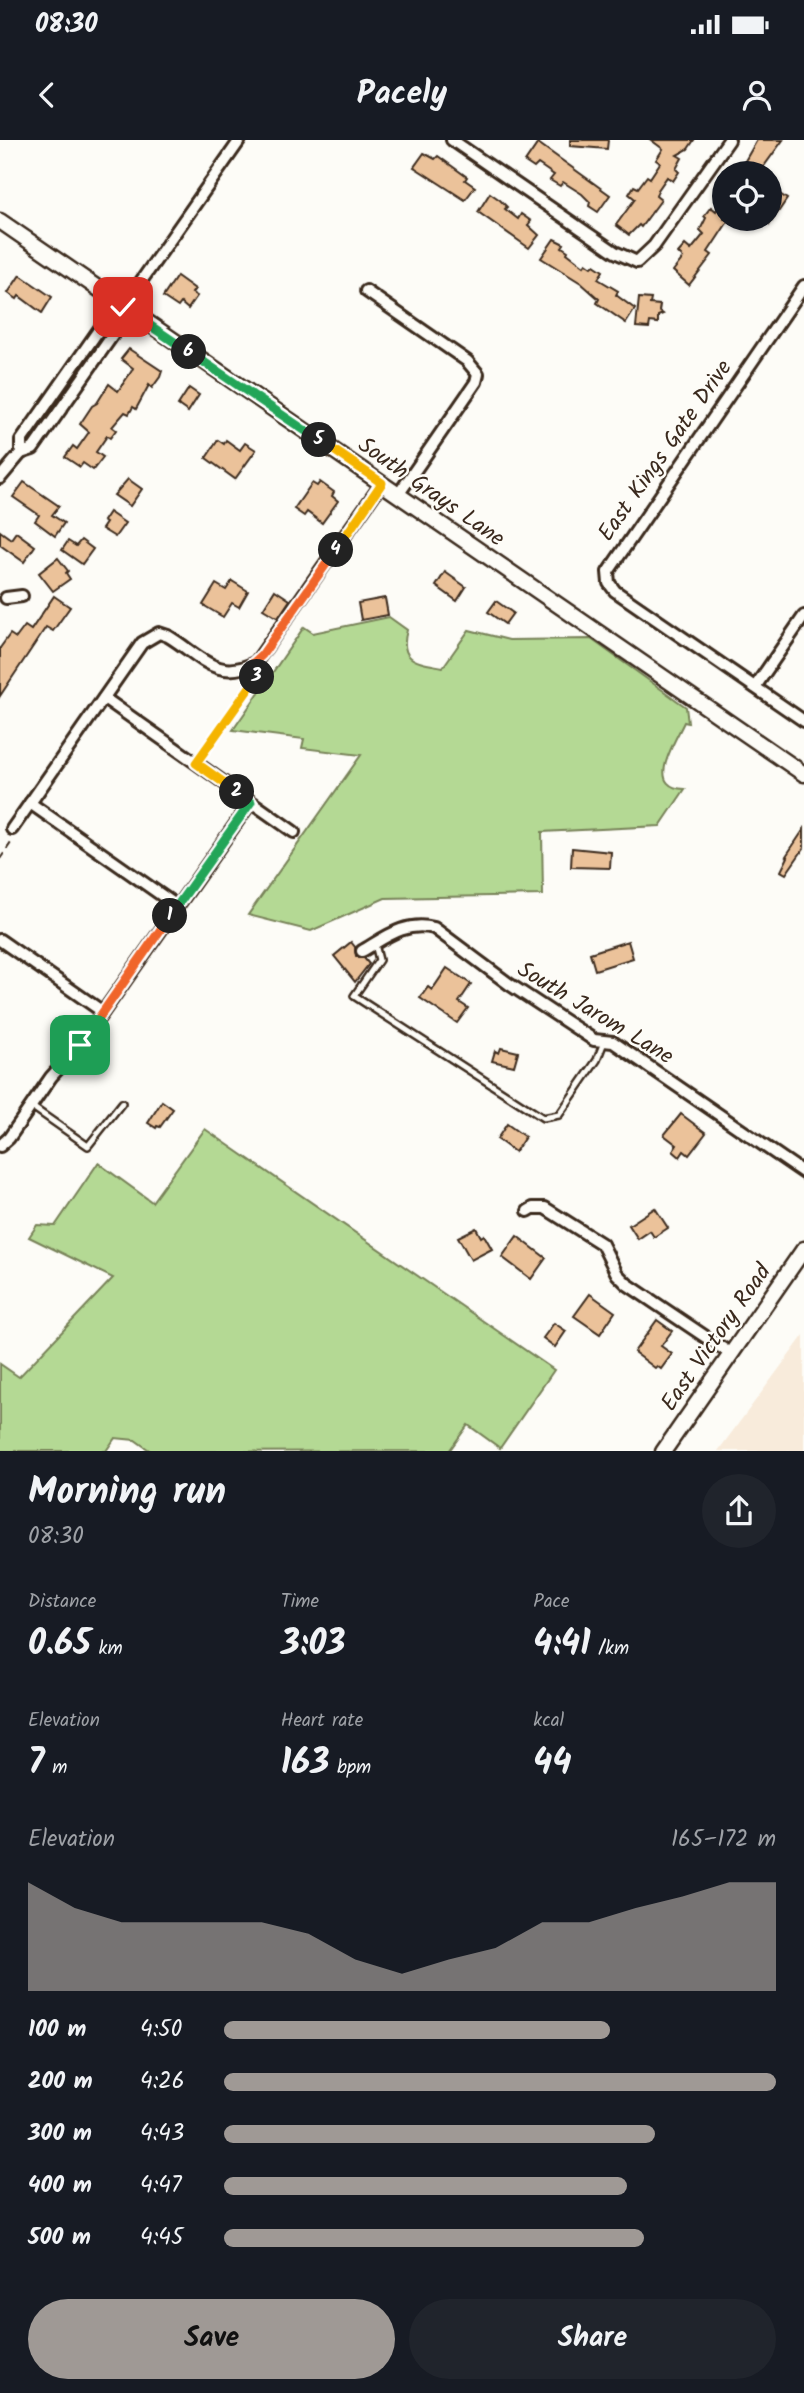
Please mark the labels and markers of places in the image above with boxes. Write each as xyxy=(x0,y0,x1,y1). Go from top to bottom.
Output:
pin xyxy=(93,277,153,337)
pin: 6 xyxy=(172,334,206,370)
pin: 5 xyxy=(302,422,336,458)
pin: 4 xyxy=(318,532,354,568)
pin: 3 xyxy=(240,660,274,694)
pin: 2 xyxy=(219,774,254,810)
pin: 1 xyxy=(152,898,188,934)
pin xyxy=(50,1015,110,1075)

